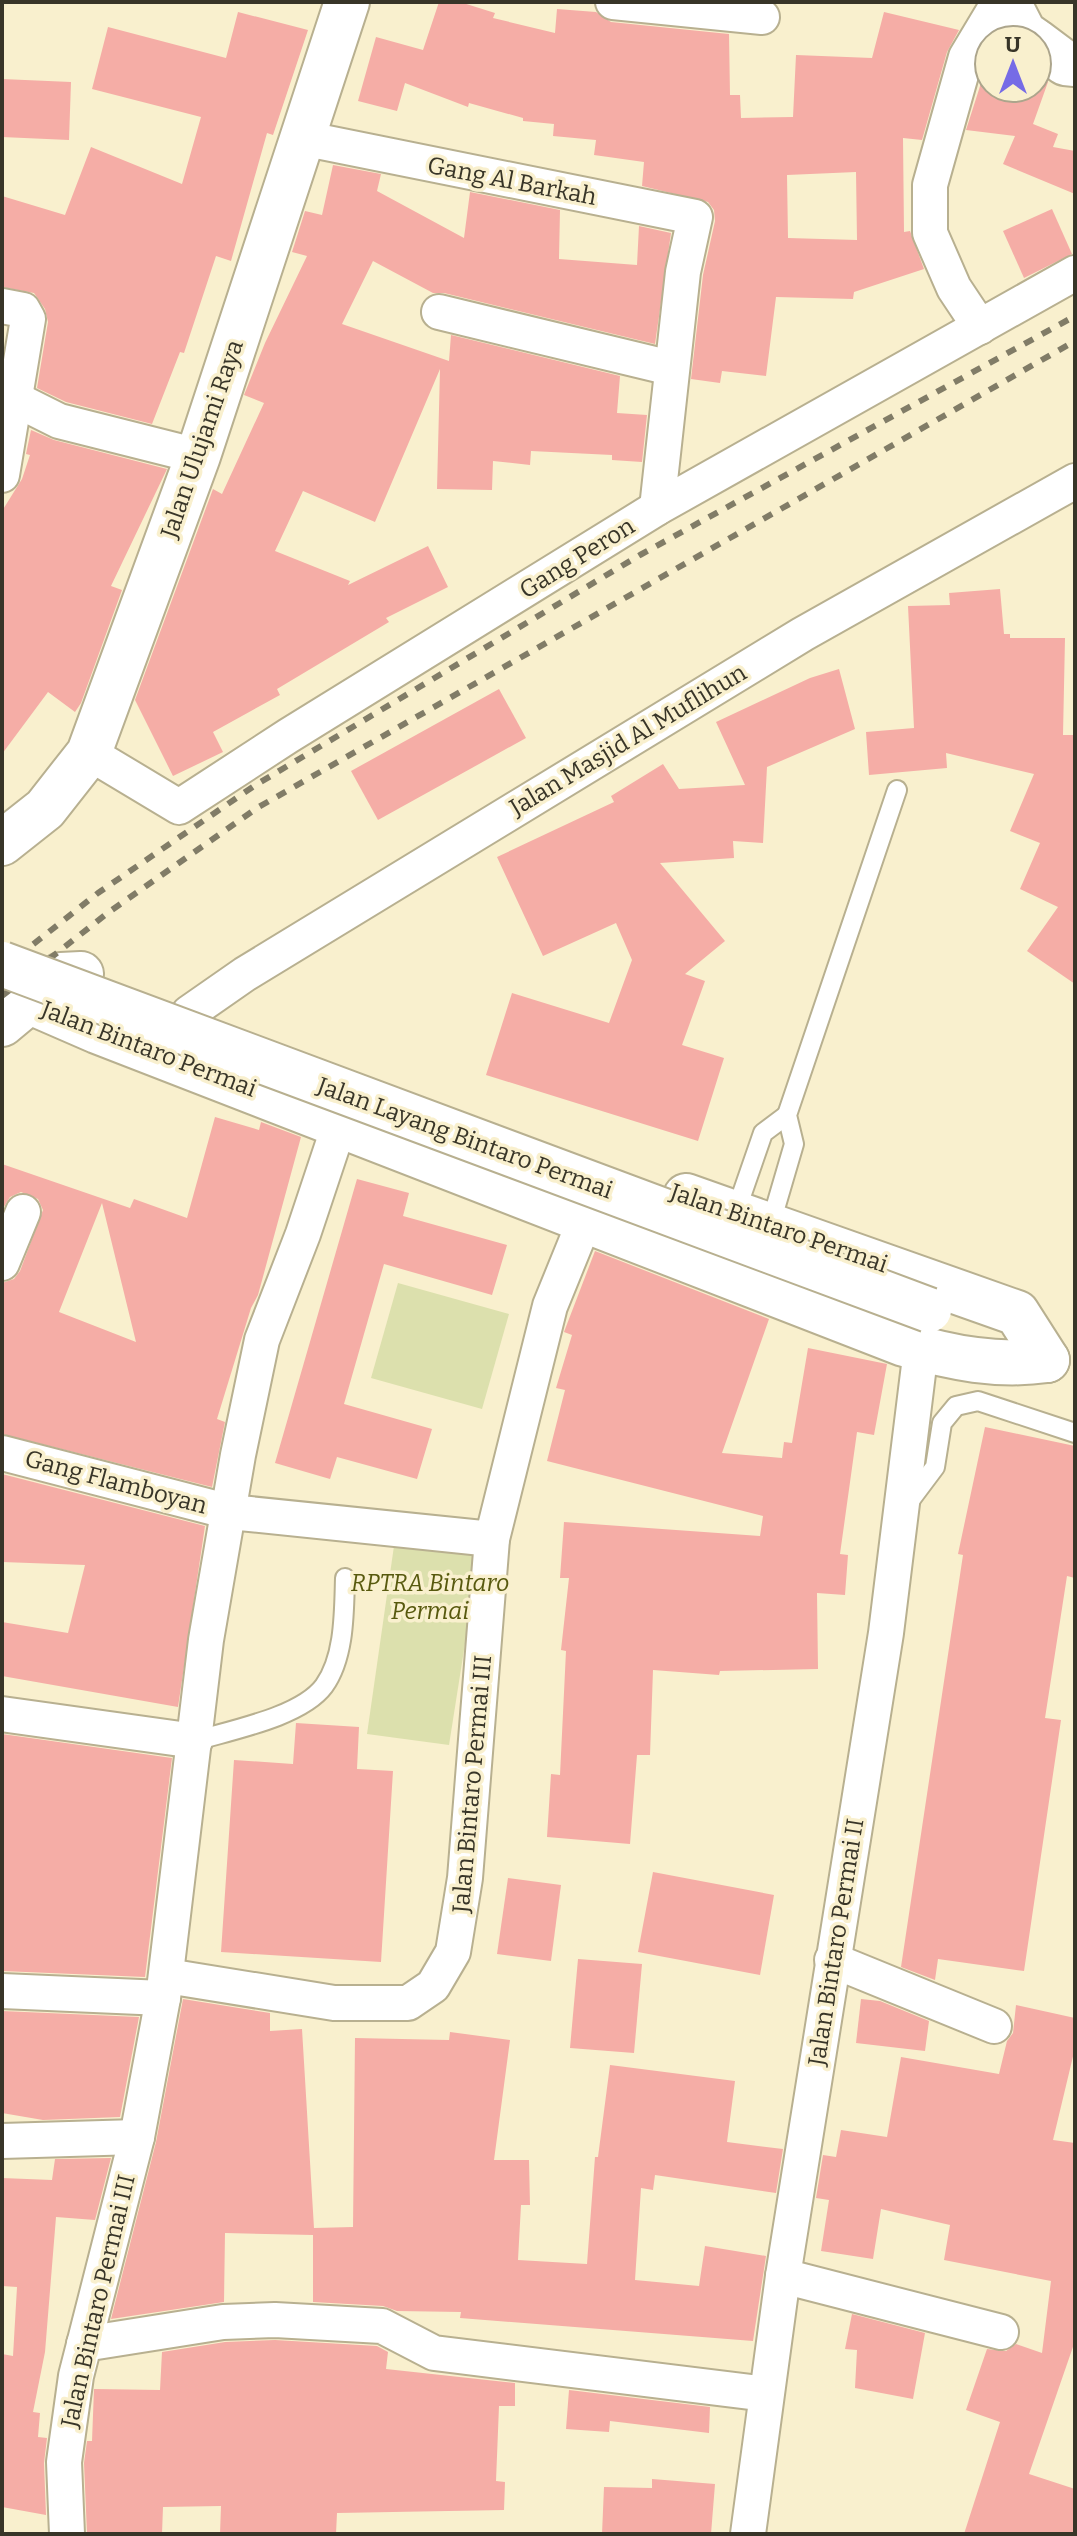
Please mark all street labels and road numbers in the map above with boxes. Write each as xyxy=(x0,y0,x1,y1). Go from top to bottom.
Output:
street label: Gang Al Barkah xyxy=(425,151,599,211)
street label: Jalan Ulujami Raya xyxy=(155,336,249,543)
street label: Gang Peron xyxy=(514,512,640,604)
street label: Jalan Masjid Al Muflihun xyxy=(504,658,751,822)
street label: Jalan Bintaro Permai xyxy=(36,995,261,1103)
street label: Jalan Layang Bintaro Permai xyxy=(312,1071,617,1205)
street label: Jalan Bintaro Permai xyxy=(666,1177,892,1278)
street label: Gang Flamboyan xyxy=(22,1444,210,1520)
street label: Jalan Bintaro Permai III xyxy=(447,1654,497,1915)
street label: Jalan Bintaro Permai II xyxy=(802,1816,869,2069)
street label: Jalan Bintaro Permai III xyxy=(55,2172,141,2431)

